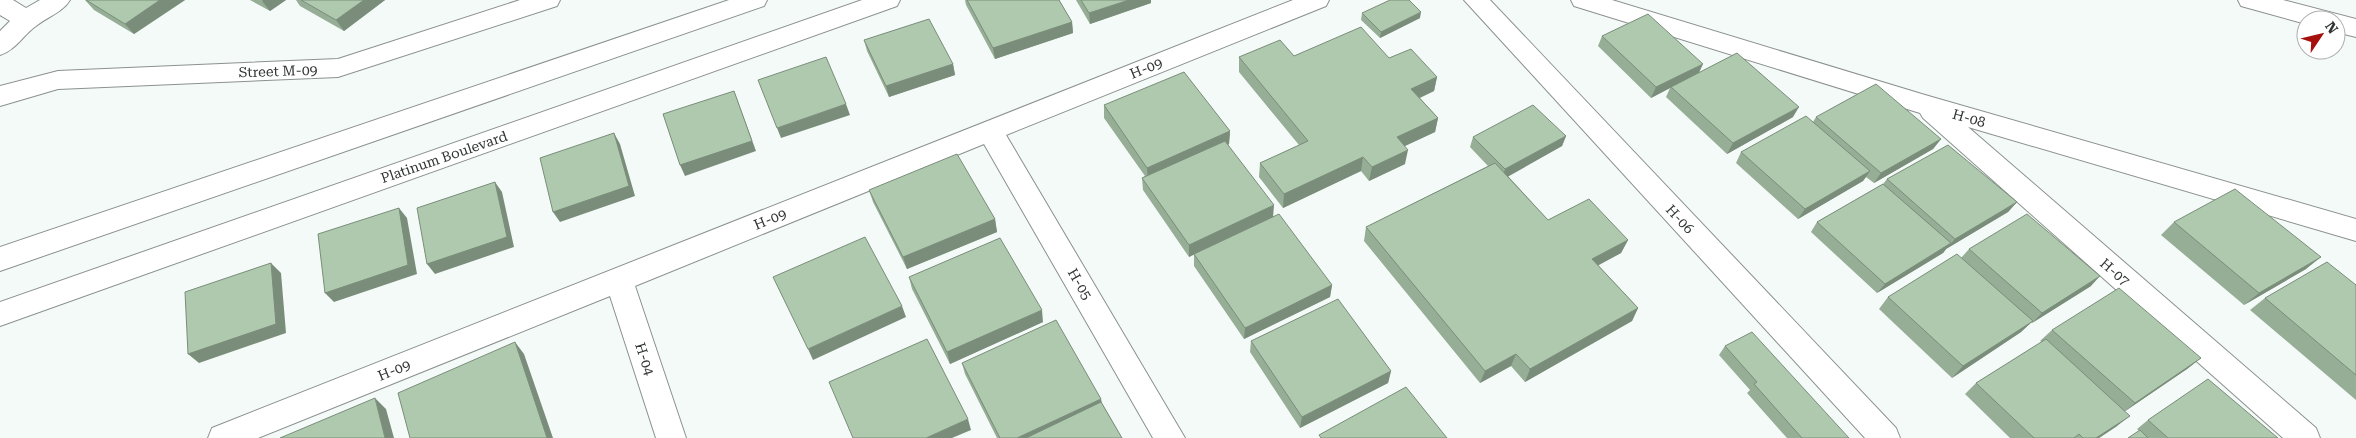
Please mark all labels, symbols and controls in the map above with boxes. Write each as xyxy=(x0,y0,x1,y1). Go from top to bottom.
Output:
north arrow xyxy=(2296,10,2346,60)
text: N xyxy=(2322,19,2341,37)
street label: H-09 xyxy=(1127,54,1165,82)
street label: Street M-09 xyxy=(238,62,318,80)
street label: H-08 xyxy=(1951,106,1987,130)
street label: Platinum Boulevard xyxy=(379,128,509,186)
street label: H-06 xyxy=(1663,201,1697,237)
street label: H-09 xyxy=(751,205,789,233)
street label: H-07 xyxy=(2097,255,2133,289)
street label: H-05 xyxy=(1065,265,1095,303)
street label: H-04 xyxy=(632,341,658,378)
street label: H-09 xyxy=(375,356,413,384)

